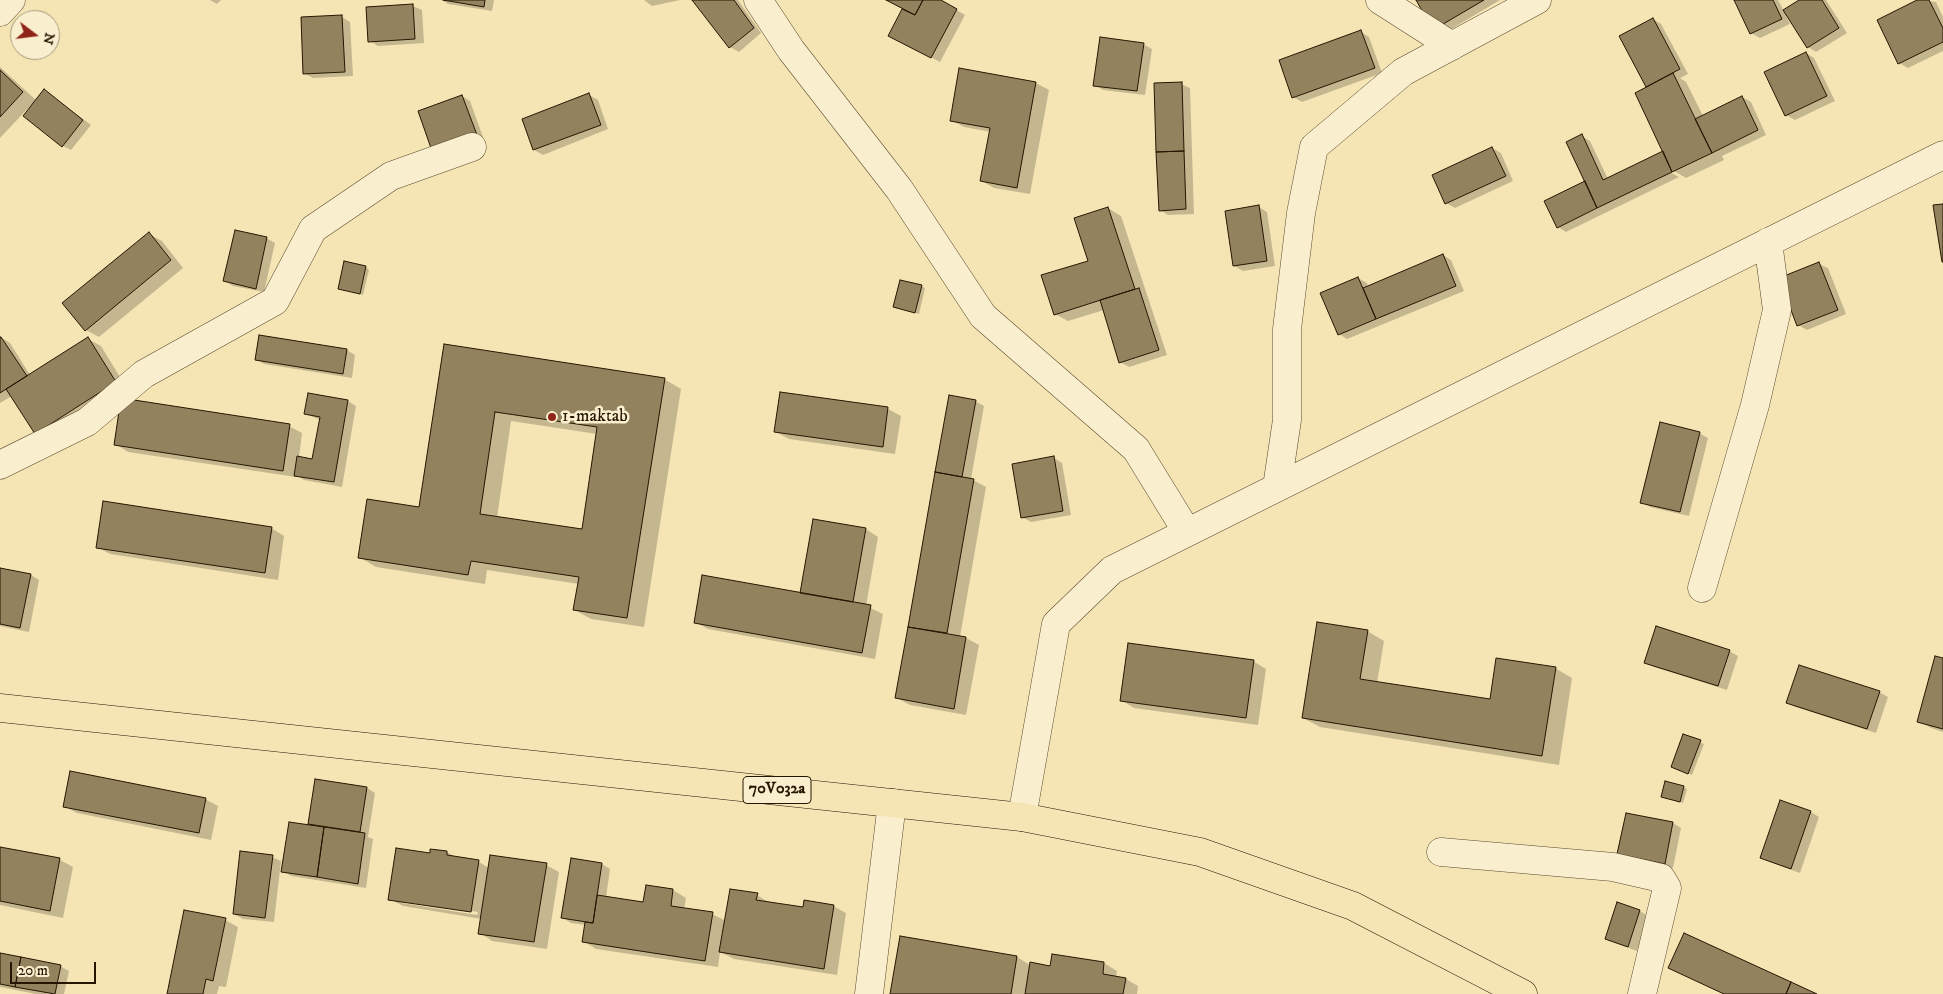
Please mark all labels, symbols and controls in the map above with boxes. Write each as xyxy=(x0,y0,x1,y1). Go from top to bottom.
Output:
north arrow xyxy=(10,10,60,60)
text: N xyxy=(38,31,59,47)
place label: 1-maktab xyxy=(562,406,628,428)
marker: 1-maktab xyxy=(546,411,558,423)
road number: 70V032a xyxy=(743,776,811,804)
scale bar xyxy=(12,952,99,984)
text: 20 m xyxy=(18,961,48,980)

